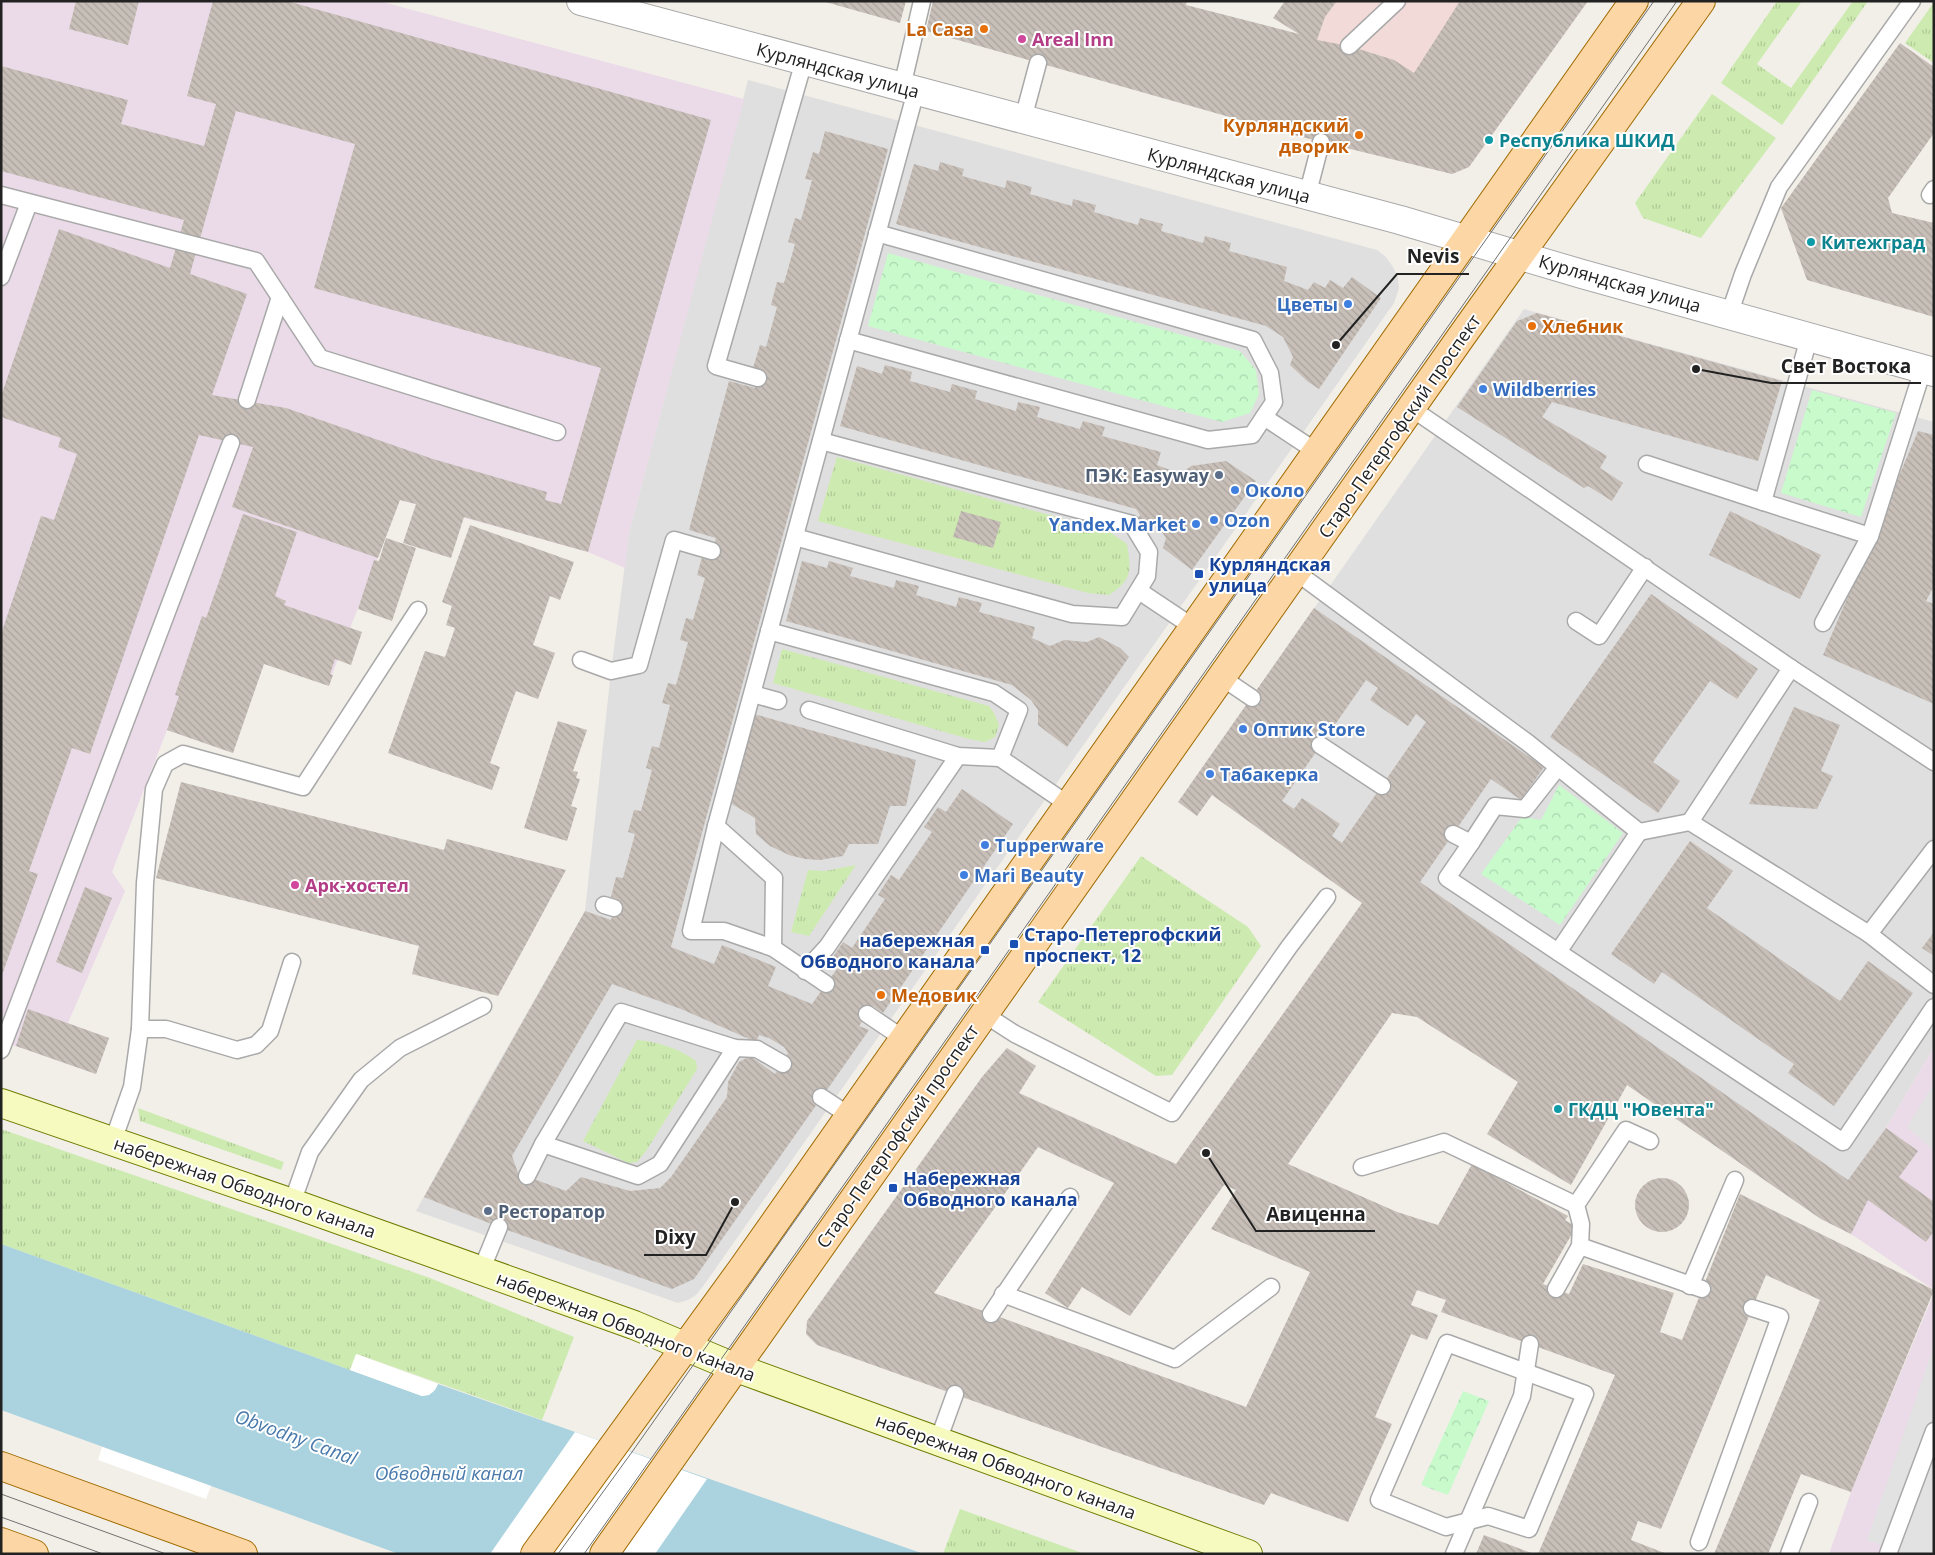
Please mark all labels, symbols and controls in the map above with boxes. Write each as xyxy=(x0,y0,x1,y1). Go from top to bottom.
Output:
place label: La Casa xyxy=(906,17,974,41)
marker: La Casa xyxy=(978,23,990,35)
place label: Areal Inn xyxy=(1032,27,1114,51)
marker: Areal Inn xyxy=(1016,33,1028,45)
street label: Курляндская улица xyxy=(754,37,922,103)
place label: Курляндский дворик xyxy=(1223,113,1350,158)
place label: Республика ШКИД xyxy=(1499,128,1675,152)
marker: Курляндский дворик xyxy=(1353,129,1365,141)
marker: Республика ШКИД xyxy=(1483,134,1495,146)
street label: Курляндская улица xyxy=(1145,142,1313,208)
place label: Китежград xyxy=(1821,230,1925,254)
marker: Китежград xyxy=(1805,236,1817,248)
callout: Nevis xyxy=(1397,240,1469,274)
text: Nevis xyxy=(1407,243,1459,269)
street label: Курляндская улица xyxy=(1536,248,1704,318)
place label: Цветы xyxy=(1277,292,1338,316)
marker: Цветы xyxy=(1342,298,1354,310)
street label: Старо-Петергофский проспект xyxy=(1312,309,1486,543)
place label: Хлебник xyxy=(1542,314,1624,338)
marker: Хлебник xyxy=(1526,320,1538,332)
callout: Свет Востока xyxy=(1771,349,1921,383)
text: Свет Востока xyxy=(1781,353,1911,379)
place label: Wildberries xyxy=(1493,377,1596,401)
marker: Wildberries xyxy=(1477,383,1489,395)
place label: ПЭК: Easyway xyxy=(1085,463,1210,487)
marker: ПЭК: Easyway xyxy=(1213,469,1225,481)
place label: Около xyxy=(1245,478,1304,502)
marker: Около xyxy=(1229,484,1241,496)
place label: Ozon xyxy=(1224,508,1270,532)
place label: Yandex.Market xyxy=(1049,512,1186,536)
marker: Ozon xyxy=(1208,514,1220,526)
marker: Yandex.Market xyxy=(1190,518,1202,530)
place label: Курляндская улица xyxy=(1209,552,1331,597)
marker: Курляндская улица xyxy=(1193,568,1205,580)
place label: Оптик Store xyxy=(1253,717,1365,741)
marker: Оптик Store xyxy=(1237,723,1249,735)
place label: Табакерка xyxy=(1220,762,1319,786)
marker: Табакерка xyxy=(1204,768,1216,780)
place label: Tupperware xyxy=(995,833,1104,857)
marker: Tupperware xyxy=(979,839,991,851)
place label: Mari Beauty xyxy=(974,863,1084,887)
marker: Mari Beauty xyxy=(958,869,970,881)
place label: Арк-хостел xyxy=(305,873,409,897)
marker: Арк-хостел xyxy=(289,879,301,891)
place label: Старо-Петергофский проспект, 12 xyxy=(1024,922,1221,967)
place label: набережная Обводного канала xyxy=(800,928,975,973)
marker: Старо-Петергофский проспект, 12 xyxy=(1008,938,1020,950)
marker: набережная Обводного канала xyxy=(979,944,991,956)
place label: Медовик xyxy=(891,983,978,1007)
marker: Медовик xyxy=(875,989,887,1001)
street label: Старо-Петергофский проспект xyxy=(810,1019,984,1253)
place label: ГКДЦ "Ювента" xyxy=(1568,1097,1714,1121)
marker: ГКДЦ "Ювента" xyxy=(1552,1103,1564,1115)
street label: набережная Обводного канала xyxy=(111,1131,379,1243)
place label: Набережная Обводного канала xyxy=(903,1166,1078,1211)
marker: Набережная Обводного канала xyxy=(887,1182,899,1194)
callout: Авиценна xyxy=(1256,1197,1375,1231)
place label: Ресторатор xyxy=(498,1199,605,1223)
text: Авиценна xyxy=(1266,1201,1366,1227)
marker: Ресторатор xyxy=(482,1205,494,1217)
callout: Dixy xyxy=(644,1221,706,1255)
text: Dixy xyxy=(654,1224,696,1250)
street label: набережная Обводного канала xyxy=(493,1265,759,1387)
water label: Obvodny Canal xyxy=(231,1403,362,1472)
street label: набережная Обводного канала xyxy=(873,1408,1139,1524)
water label: Обводный канал xyxy=(375,1460,523,1486)

